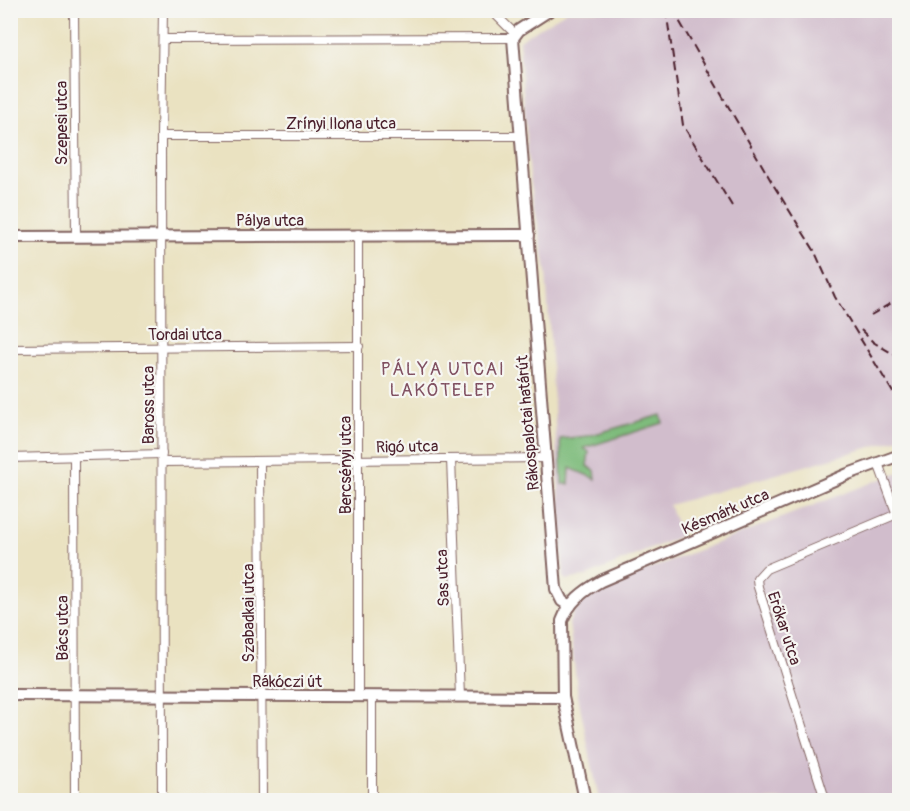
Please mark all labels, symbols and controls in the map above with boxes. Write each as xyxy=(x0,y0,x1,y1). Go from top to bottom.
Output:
street label: Szepesi utca xyxy=(52,81,72,165)
street label: Zrínyi Ilona utca xyxy=(286,114,396,134)
street label: Pálya utca xyxy=(236,211,304,231)
street label: Tordai utca xyxy=(148,325,222,345)
street label: Rákospalotai határút xyxy=(512,354,544,491)
district label: PÁLYA UTCAI LAKÓTELEP xyxy=(381,358,505,402)
street label: Baross utca xyxy=(139,366,159,444)
street label: Bercsényi utca xyxy=(336,416,356,514)
street label: Rigó utca xyxy=(376,436,438,458)
street label: Késmárk utca xyxy=(679,485,772,539)
street label: Sas utca xyxy=(432,549,454,607)
street label: Szabadkai utca xyxy=(239,564,259,662)
street label: Erőkar utca xyxy=(763,589,805,668)
street label: Bács utca xyxy=(53,595,73,661)
street label: Rákóczi út xyxy=(252,672,322,692)

